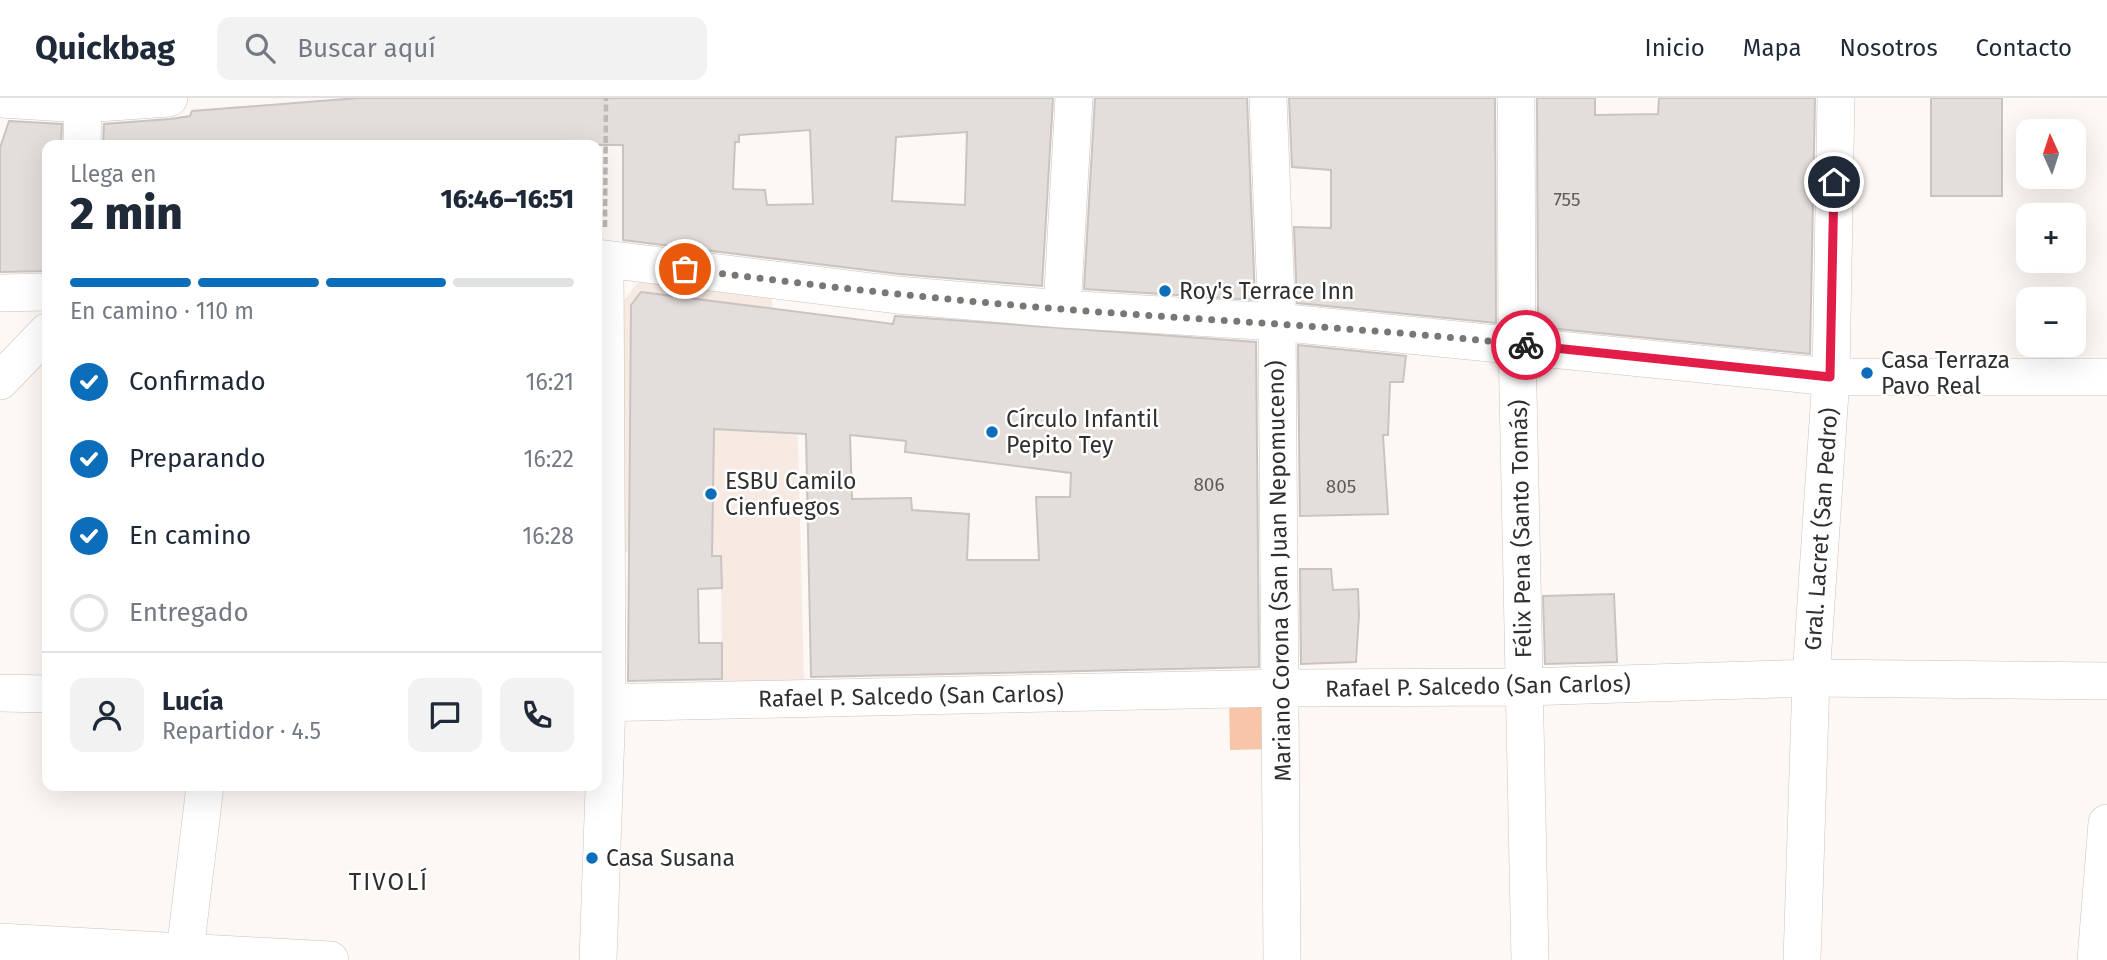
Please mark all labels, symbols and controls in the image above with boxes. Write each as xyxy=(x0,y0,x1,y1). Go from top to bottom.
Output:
search box xyxy=(217,17,707,80)
text: Quickbag xyxy=(35,28,175,68)
icon: search xyxy=(241,29,279,67)
text: Buscar aquí xyxy=(297,33,436,64)
text: Inicio xyxy=(1645,34,1705,62)
text: Mapa xyxy=(1743,34,1802,62)
text: Nosotros xyxy=(1840,34,1938,62)
text: Contacto xyxy=(1976,34,2072,62)
north arrow xyxy=(2016,119,2086,189)
map controls xyxy=(2016,119,2086,357)
pin xyxy=(1804,152,1864,212)
text: Llega en xyxy=(70,160,156,188)
icon: home xyxy=(1815,163,1853,201)
text: 16:46–16:51 xyxy=(440,184,574,215)
text: 2 min xyxy=(70,186,183,241)
house number: 755 xyxy=(1553,188,1581,211)
button: + xyxy=(2016,203,2086,273)
pin xyxy=(655,239,715,299)
icon: bag xyxy=(666,250,704,288)
place label: Roy's Terrace Inn xyxy=(1179,277,1354,305)
marker: Roy's Terrace Inn xyxy=(1157,283,1173,299)
button: − xyxy=(2016,287,2086,357)
text: En camino · 110 m xyxy=(70,297,254,325)
courier xyxy=(1491,310,1561,380)
icon: bike xyxy=(1507,326,1545,364)
place label: Casa Terraza Pavo Real xyxy=(1881,346,2010,400)
street label: Mariano Corona (San Juan Nepomuceno) xyxy=(1261,360,1297,782)
icon: check xyxy=(70,363,108,401)
marker: Casa Terraza Pavo Real xyxy=(1859,365,1875,381)
text: Confirmado xyxy=(129,366,266,397)
text: 16:21 xyxy=(525,368,574,396)
street label: Félix Pena (Santo Tomás) xyxy=(1505,400,1537,658)
place label: Círculo Infantil Pepito Tey xyxy=(1006,405,1159,459)
street label: Gral. Lacret (San Pedro) xyxy=(1799,407,1843,651)
marker: Círculo Infantil Pepito Tey xyxy=(984,424,1000,440)
icon: check xyxy=(70,440,108,478)
text: Preparando xyxy=(129,443,266,474)
text: 16:22 xyxy=(523,445,574,473)
place label: ESBU Camilo Cienfuegos xyxy=(725,467,856,521)
house number: 806 xyxy=(1193,473,1225,496)
house number: 805 xyxy=(1326,475,1356,498)
marker: ESBU Camilo Cienfuegos xyxy=(703,486,719,502)
icon: check xyxy=(70,517,108,555)
text: En camino xyxy=(129,520,251,551)
text: 16:28 xyxy=(522,522,574,550)
text: Entregado xyxy=(129,597,249,628)
street label: Rafael P. Salcedo (San Carlos) xyxy=(1325,669,1631,703)
button: person xyxy=(70,678,144,752)
button: chat xyxy=(408,678,482,752)
button: phone xyxy=(500,678,574,752)
street label: Rafael P. Salcedo (San Carlos) xyxy=(758,679,1064,713)
text: Lucía xyxy=(162,686,224,717)
text: Repartidor · 4.5 xyxy=(162,717,321,745)
place label: Casa Susana xyxy=(606,844,735,872)
marker: Casa Susana xyxy=(584,850,600,866)
district label: TIVOLÍ xyxy=(349,867,429,896)

